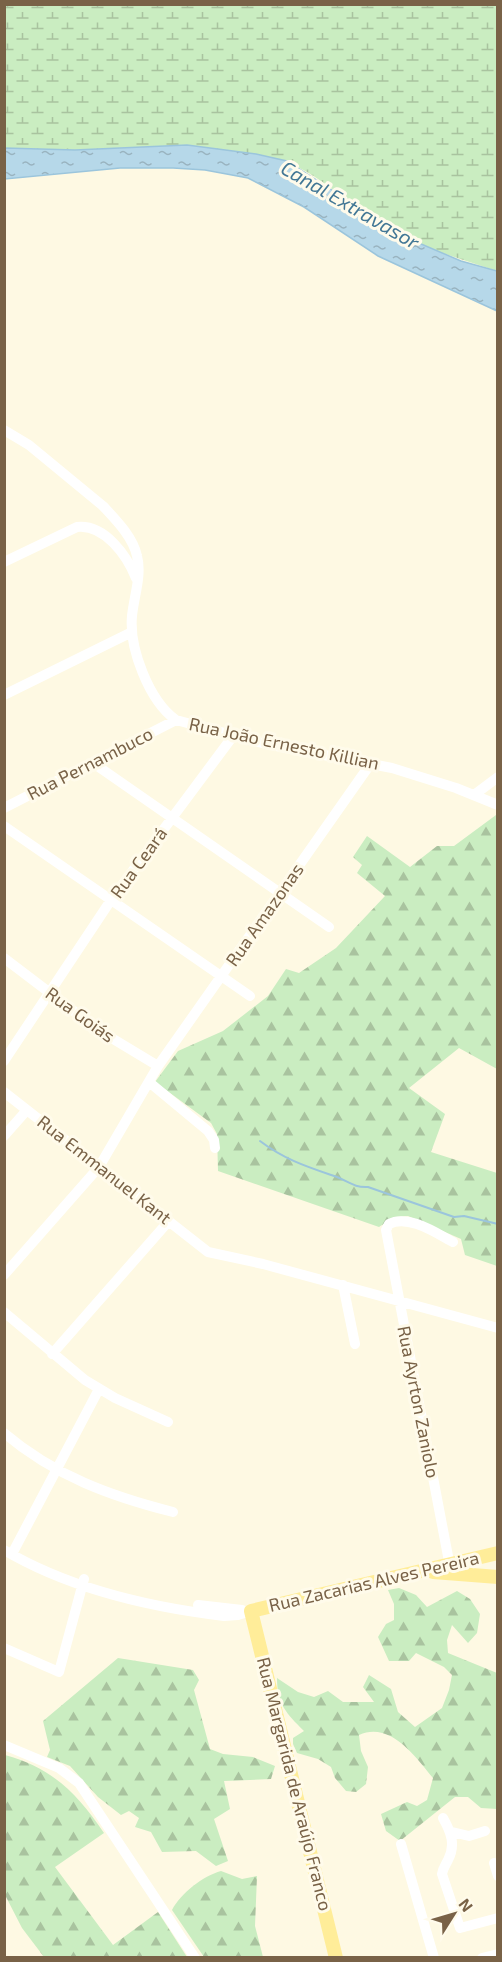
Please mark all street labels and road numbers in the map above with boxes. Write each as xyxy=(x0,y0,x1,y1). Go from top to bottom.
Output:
street label: Rua João Ernesto Killian xyxy=(187,712,381,774)
street label: Rua Pernambuco xyxy=(23,722,156,804)
street label: Rua Ceará xyxy=(105,823,171,902)
street label: Rua Amazonas xyxy=(221,859,308,970)
street label: Rua Goiás xyxy=(42,982,120,1047)
street label: Rua Emmanuel Kant xyxy=(33,1110,176,1228)
street label: Rua Ayrton Zaniolo xyxy=(393,1324,445,1480)
street label: Rua Zacarias Alves Pereira xyxy=(266,1546,481,1616)
street label: Rua Margarida de Araújo Franco xyxy=(253,1655,337,1913)

